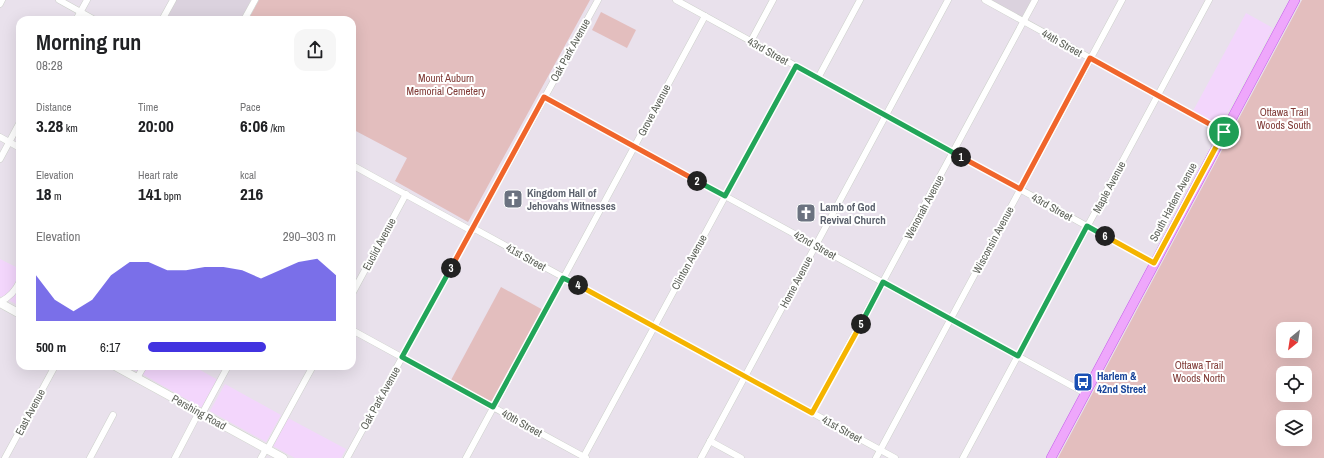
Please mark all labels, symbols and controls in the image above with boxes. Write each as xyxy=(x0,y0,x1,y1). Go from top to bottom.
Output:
street label: Oak Park Avenue xyxy=(547,16,593,84)
street label: 44th Street xyxy=(1039,26,1085,60)
text: Morning run xyxy=(36,27,141,57)
button: share xyxy=(294,29,336,71)
street label: 43rd Street xyxy=(745,34,791,68)
text: 08:28 xyxy=(36,57,63,74)
park label: Mount Auburn Memorial Cemetery xyxy=(406,71,486,98)
street label: Grove Avenue xyxy=(634,82,674,138)
text: Distance xyxy=(36,100,72,114)
text: Time xyxy=(138,100,158,114)
text: Pace xyxy=(240,100,261,114)
park label: Ottawa Trail Woods South xyxy=(1257,105,1311,132)
text: 3.28 xyxy=(36,114,63,137)
text: 20:00 xyxy=(138,114,174,137)
text: 6:06 xyxy=(240,114,268,137)
pin xyxy=(1207,115,1241,149)
text: km xyxy=(63,121,78,135)
text: /km xyxy=(268,121,285,135)
icon: arrive xyxy=(1213,121,1235,143)
pin: 1 xyxy=(951,147,971,167)
text: 1 xyxy=(958,150,964,164)
street label: Maple Avenue xyxy=(1089,159,1129,215)
street label: South Harlem Avenue xyxy=(1146,160,1200,244)
text: Elevation xyxy=(36,168,74,182)
text: Heart rate xyxy=(138,168,178,182)
text: kcal xyxy=(240,168,256,182)
pin: 2 xyxy=(687,171,707,191)
street label: Wenonah Avenue xyxy=(901,172,947,242)
text: 2 xyxy=(694,174,700,188)
text: 18 xyxy=(36,182,52,205)
text: 141 xyxy=(138,182,161,205)
text: 216 xyxy=(240,182,263,205)
place label: Kingdom Hall of Jehovahs Witnesses xyxy=(527,186,616,213)
church icon: Kingdom Hall of Jehovahs Witnesses xyxy=(502,188,524,210)
text: m xyxy=(52,189,62,203)
text: bpm xyxy=(161,189,181,203)
street label: 43rd Street xyxy=(1029,190,1075,224)
place label: Lamb of God Revival Church xyxy=(820,200,886,227)
church icon: Lamb of God Revival Church xyxy=(795,202,817,224)
street label: Wisconsin Avenue xyxy=(969,204,1017,276)
street label: Euclid Avenue xyxy=(359,215,399,273)
pin: 6 xyxy=(1095,226,1115,246)
text: Elevation xyxy=(36,228,80,245)
text: 290–303 m xyxy=(283,228,336,245)
street label: 42nd Street xyxy=(791,228,839,263)
text: 6 xyxy=(1102,229,1108,243)
street label: Clinton Avenue xyxy=(668,232,710,292)
street label: 41st Street xyxy=(504,240,549,274)
street label: Home Avenue xyxy=(777,254,815,310)
pin: 3 xyxy=(441,258,461,278)
text: 3 xyxy=(448,261,454,275)
pin: 4 xyxy=(568,275,588,295)
text: 4 xyxy=(575,278,581,292)
pin: 5 xyxy=(851,314,871,334)
text: 5 xyxy=(858,317,864,331)
north arrow xyxy=(1276,322,1312,358)
map controls xyxy=(1276,322,1312,446)
text: 500 m xyxy=(36,339,66,356)
text: 6:17 xyxy=(100,339,121,356)
park label: Ottawa Trail Woods North xyxy=(1173,358,1225,385)
street label: Oak Park Avenue xyxy=(357,364,403,432)
button: locate xyxy=(1276,366,1312,402)
place label: Harlem & 42nd Street xyxy=(1097,369,1146,396)
bus stop icon: Harlem & 42nd Street xyxy=(1072,371,1094,393)
street label: East Avenue xyxy=(12,386,48,438)
street label: Pershing Road xyxy=(169,391,229,433)
street label: 40th Street xyxy=(499,406,545,440)
button: layers xyxy=(1276,410,1312,446)
street label: 41st Street xyxy=(820,412,865,446)

